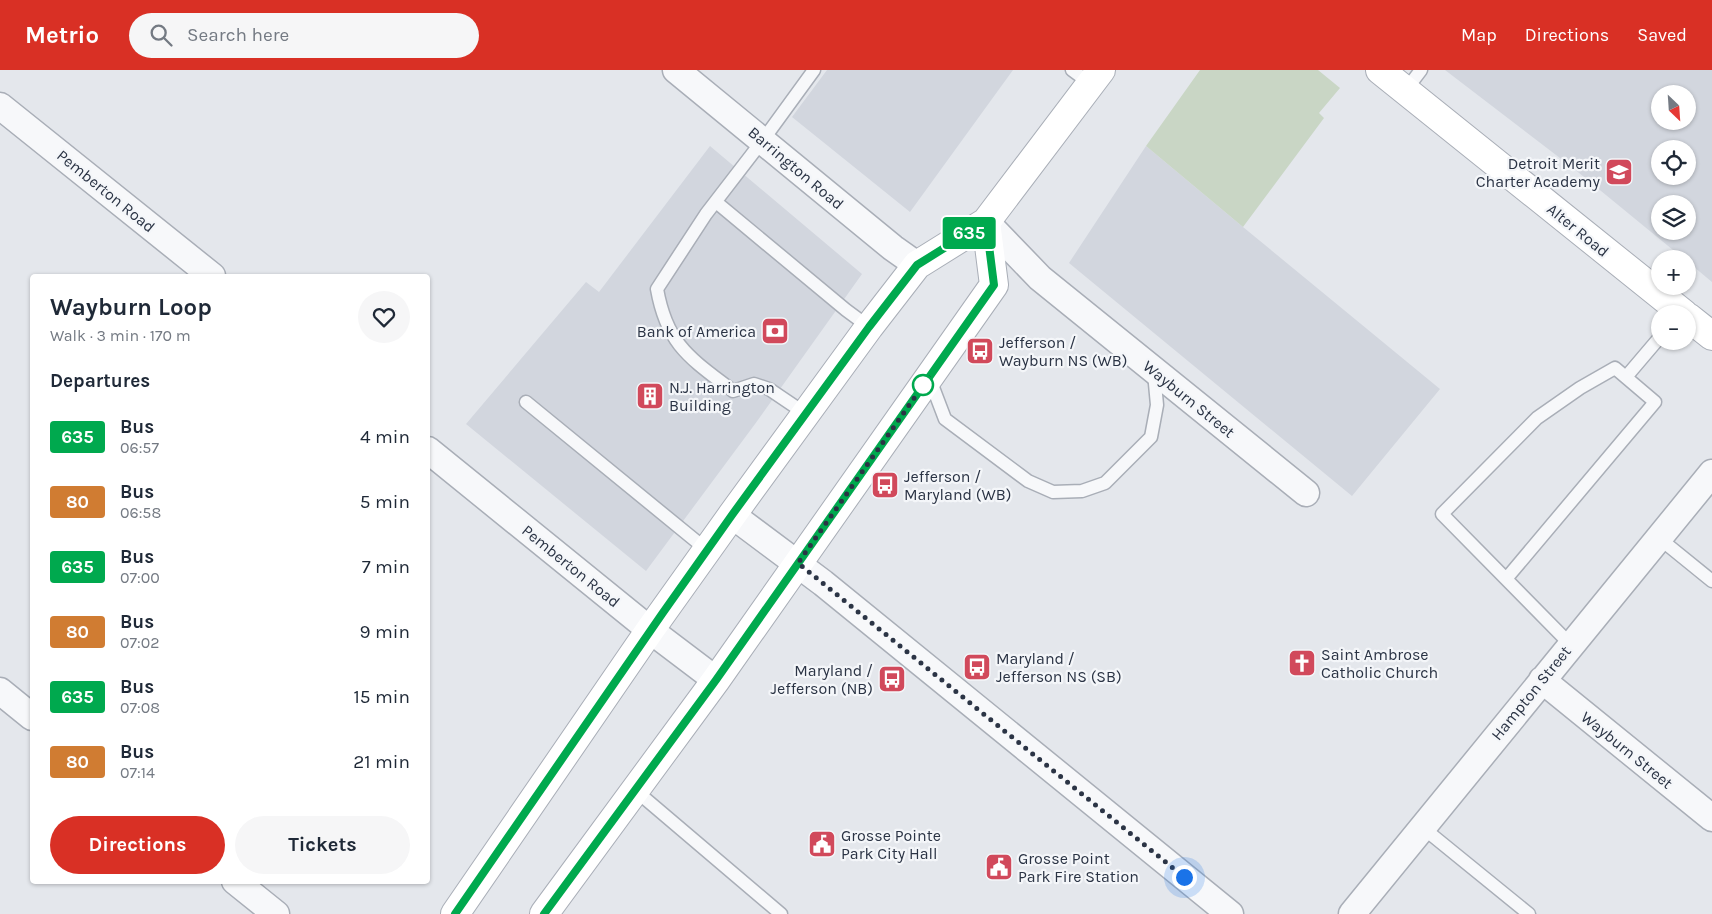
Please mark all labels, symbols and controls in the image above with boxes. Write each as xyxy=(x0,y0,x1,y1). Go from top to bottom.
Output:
search box xyxy=(129,13,479,58)
text: Metrio xyxy=(25,21,99,49)
icon: search xyxy=(147,21,175,49)
text: Search here xyxy=(187,24,289,46)
text: Map xyxy=(1461,24,1497,46)
text: Directions xyxy=(1525,24,1609,46)
text: Saved xyxy=(1637,24,1687,46)
north arrow xyxy=(1651,85,1696,130)
map controls xyxy=(1651,85,1696,350)
street label: Barrington Road xyxy=(744,123,848,213)
button: locate xyxy=(1651,140,1696,185)
street label: Pemberton Road xyxy=(53,146,159,236)
place label: Detroit Merit Charter Academy xyxy=(1476,154,1601,191)
school or university icon: Detroit Merit Charter Academy xyxy=(1604,157,1634,187)
button: layers xyxy=(1651,195,1696,240)
street label: Alter Road xyxy=(1543,199,1613,261)
line badge: 635 xyxy=(940,217,998,249)
text: 635 xyxy=(953,222,985,244)
button: + xyxy=(1651,250,1696,295)
button: heart xyxy=(358,291,410,343)
text: Wayburn Loop xyxy=(50,293,212,321)
button: − xyxy=(1651,305,1696,350)
bank icon: Bank of America xyxy=(760,316,790,346)
place label: Bank of America xyxy=(637,322,756,341)
text: Walk · 3 min · 170 m xyxy=(50,326,191,345)
place label: Jefferson / Wayburn NS (WB) xyxy=(999,333,1128,370)
bus stop icon: Jefferson / Wayburn NS (WB) xyxy=(965,336,995,366)
street label: Wayburn Street xyxy=(1139,356,1239,442)
text: Departures xyxy=(50,370,150,392)
unlabelled marker xyxy=(912,374,934,396)
place label: N.J. Harrington Building xyxy=(669,378,775,415)
building icon: N.J. Harrington Building xyxy=(635,381,665,411)
text: Bus xyxy=(120,416,154,438)
text: 635 xyxy=(61,426,94,448)
text: 4 min xyxy=(360,426,410,448)
text: 06:57 xyxy=(120,438,159,457)
place label: Jefferson / Maryland (WB) xyxy=(904,467,1011,504)
bus stop icon: Jefferson / Maryland (WB) xyxy=(870,470,900,500)
text: Bus xyxy=(120,481,154,503)
text: 80 xyxy=(66,491,89,513)
text: 5 min xyxy=(360,491,410,513)
text: 06:58 xyxy=(120,503,161,522)
street label: Pemberton Road xyxy=(518,521,624,611)
text: Bus xyxy=(120,546,154,568)
text: 635 xyxy=(61,556,94,578)
text: 7 min xyxy=(362,556,410,578)
text: 07:00 xyxy=(120,568,160,587)
text: Bus xyxy=(120,611,154,633)
text: 80 xyxy=(66,621,89,643)
text: 9 min xyxy=(360,621,410,643)
text: 07:02 xyxy=(120,633,159,652)
street label: Hampton Street xyxy=(1487,642,1575,744)
place label: Saint Ambrose Catholic Church xyxy=(1321,645,1438,682)
church icon: Saint Ambrose Catholic Church xyxy=(1287,648,1317,678)
place label: Maryland / Jefferson NS (SB) xyxy=(996,649,1122,686)
bus stop icon: Maryland / Jefferson NS (SB) xyxy=(962,652,992,682)
place label: Maryland / Jefferson (NB) xyxy=(770,661,873,698)
bus stop icon: Maryland / Jefferson (NB) xyxy=(877,664,907,694)
text: Bus xyxy=(120,676,154,698)
text: 635 xyxy=(61,686,94,708)
text: 15 min xyxy=(354,686,410,708)
text: 07:08 xyxy=(120,698,160,717)
street label: Wayburn Street xyxy=(1577,707,1677,793)
text: Bus xyxy=(120,741,154,763)
text: 80 xyxy=(66,751,89,773)
text: 21 min xyxy=(353,751,410,773)
text: 07:14 xyxy=(120,763,155,782)
button: Directions xyxy=(50,816,225,874)
button: Tickets xyxy=(235,816,410,874)
place label: Grosse Pointe Park City Hall xyxy=(841,826,941,863)
public building icon: Grosse Pointe Park City Hall xyxy=(807,829,837,859)
place label: Grosse Point Park Fire Station xyxy=(1018,849,1139,886)
public building icon: Grosse Point Park Fire Station xyxy=(984,852,1014,882)
your location xyxy=(1172,865,1197,890)

